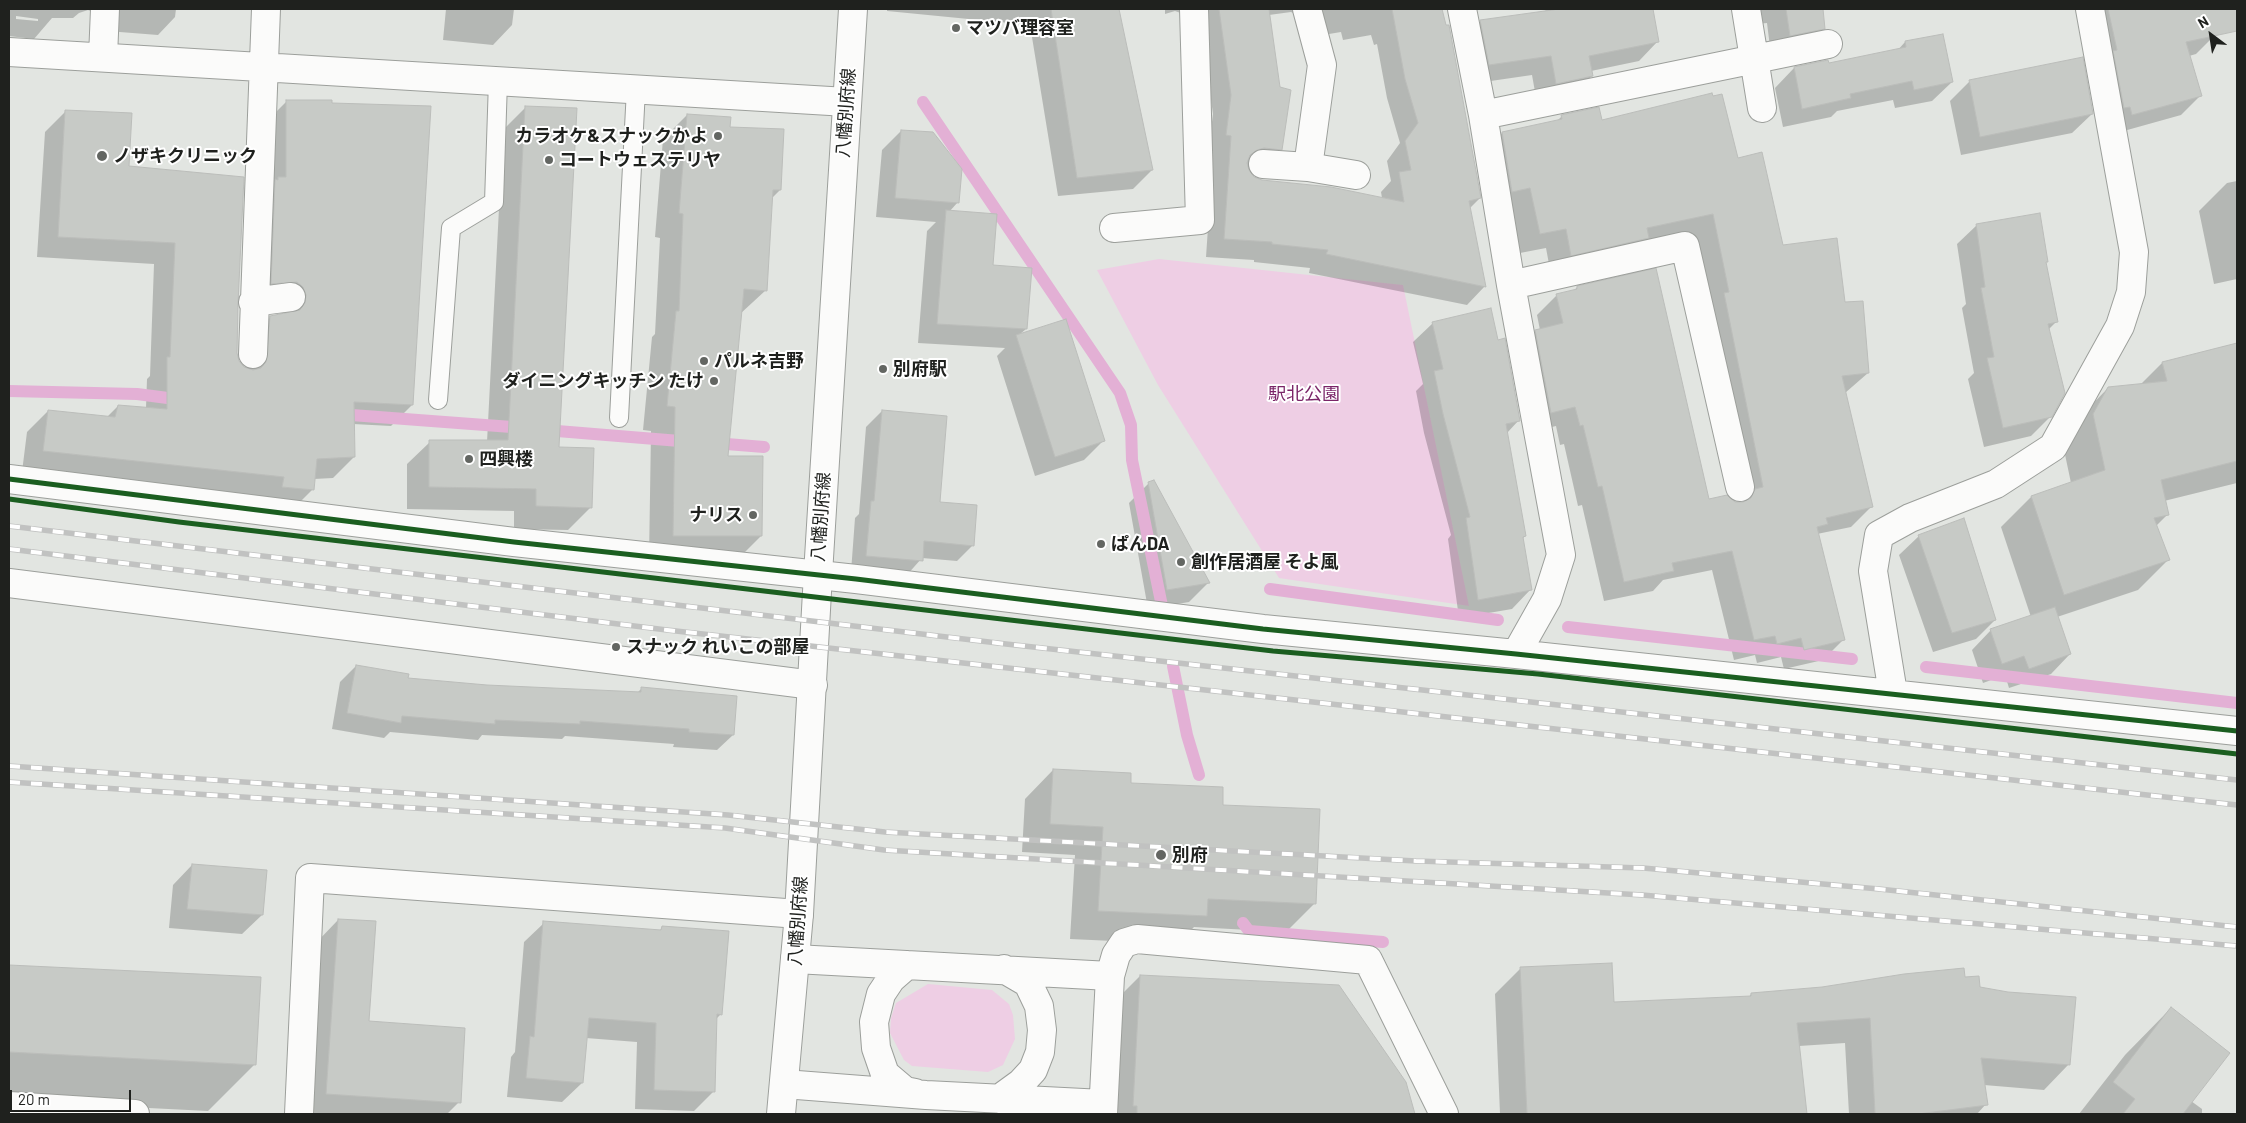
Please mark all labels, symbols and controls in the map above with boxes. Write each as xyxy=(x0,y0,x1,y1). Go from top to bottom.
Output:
north arrow xyxy=(2186,10,2236,60)
text: N xyxy=(2195,12,2211,31)
place label: マツバ理容室 xyxy=(966,17,1074,39)
marker: マツバ理容室 xyxy=(950,22,962,34)
street label: 八幡別府線 xyxy=(832,67,860,159)
place label: カラオケ&スナックかよ xyxy=(515,125,708,147)
marker: カラオケ&スナックかよ xyxy=(712,130,724,142)
place label: ノザキクリニック xyxy=(113,145,257,167)
marker: ノザキクリニック xyxy=(95,149,109,163)
place label: コートウェステリヤ xyxy=(559,149,721,171)
marker: コートウェステリヤ xyxy=(543,154,555,166)
place label: パルネ吉野 xyxy=(714,350,804,372)
marker: パルネ吉野 xyxy=(698,355,710,367)
place label: 別府駅 xyxy=(893,358,947,380)
marker: 別府駅 xyxy=(877,363,889,375)
place label: ダイニングキッチン たけ xyxy=(502,370,704,392)
marker: ダイニングキッチン たけ xyxy=(708,375,720,387)
park label: 駅北公園 xyxy=(1268,383,1340,405)
place label: 四興楼 xyxy=(479,448,533,470)
marker: 四興楼 xyxy=(463,453,475,465)
street label: 八幡別府線 xyxy=(807,471,835,563)
place label: ナリス xyxy=(689,504,743,526)
marker: ナリス xyxy=(747,509,759,521)
place label: ぱんDA xyxy=(1111,533,1170,555)
marker: ぱんDA xyxy=(1095,538,1107,550)
place label: 創作居酒屋 そよ風 xyxy=(1191,551,1339,573)
marker: 創作居酒屋 そよ風 xyxy=(1175,556,1187,568)
place label: スナック れいこの部屋 xyxy=(626,636,810,658)
marker: スナック れいこの部屋 xyxy=(610,641,622,653)
place label: 別府 xyxy=(1172,844,1208,866)
marker: 別府 xyxy=(1154,848,1168,862)
street label: 八幡別府線 xyxy=(784,875,812,967)
scale bar xyxy=(12,1080,134,1112)
text: 20 m xyxy=(18,1090,50,1108)

